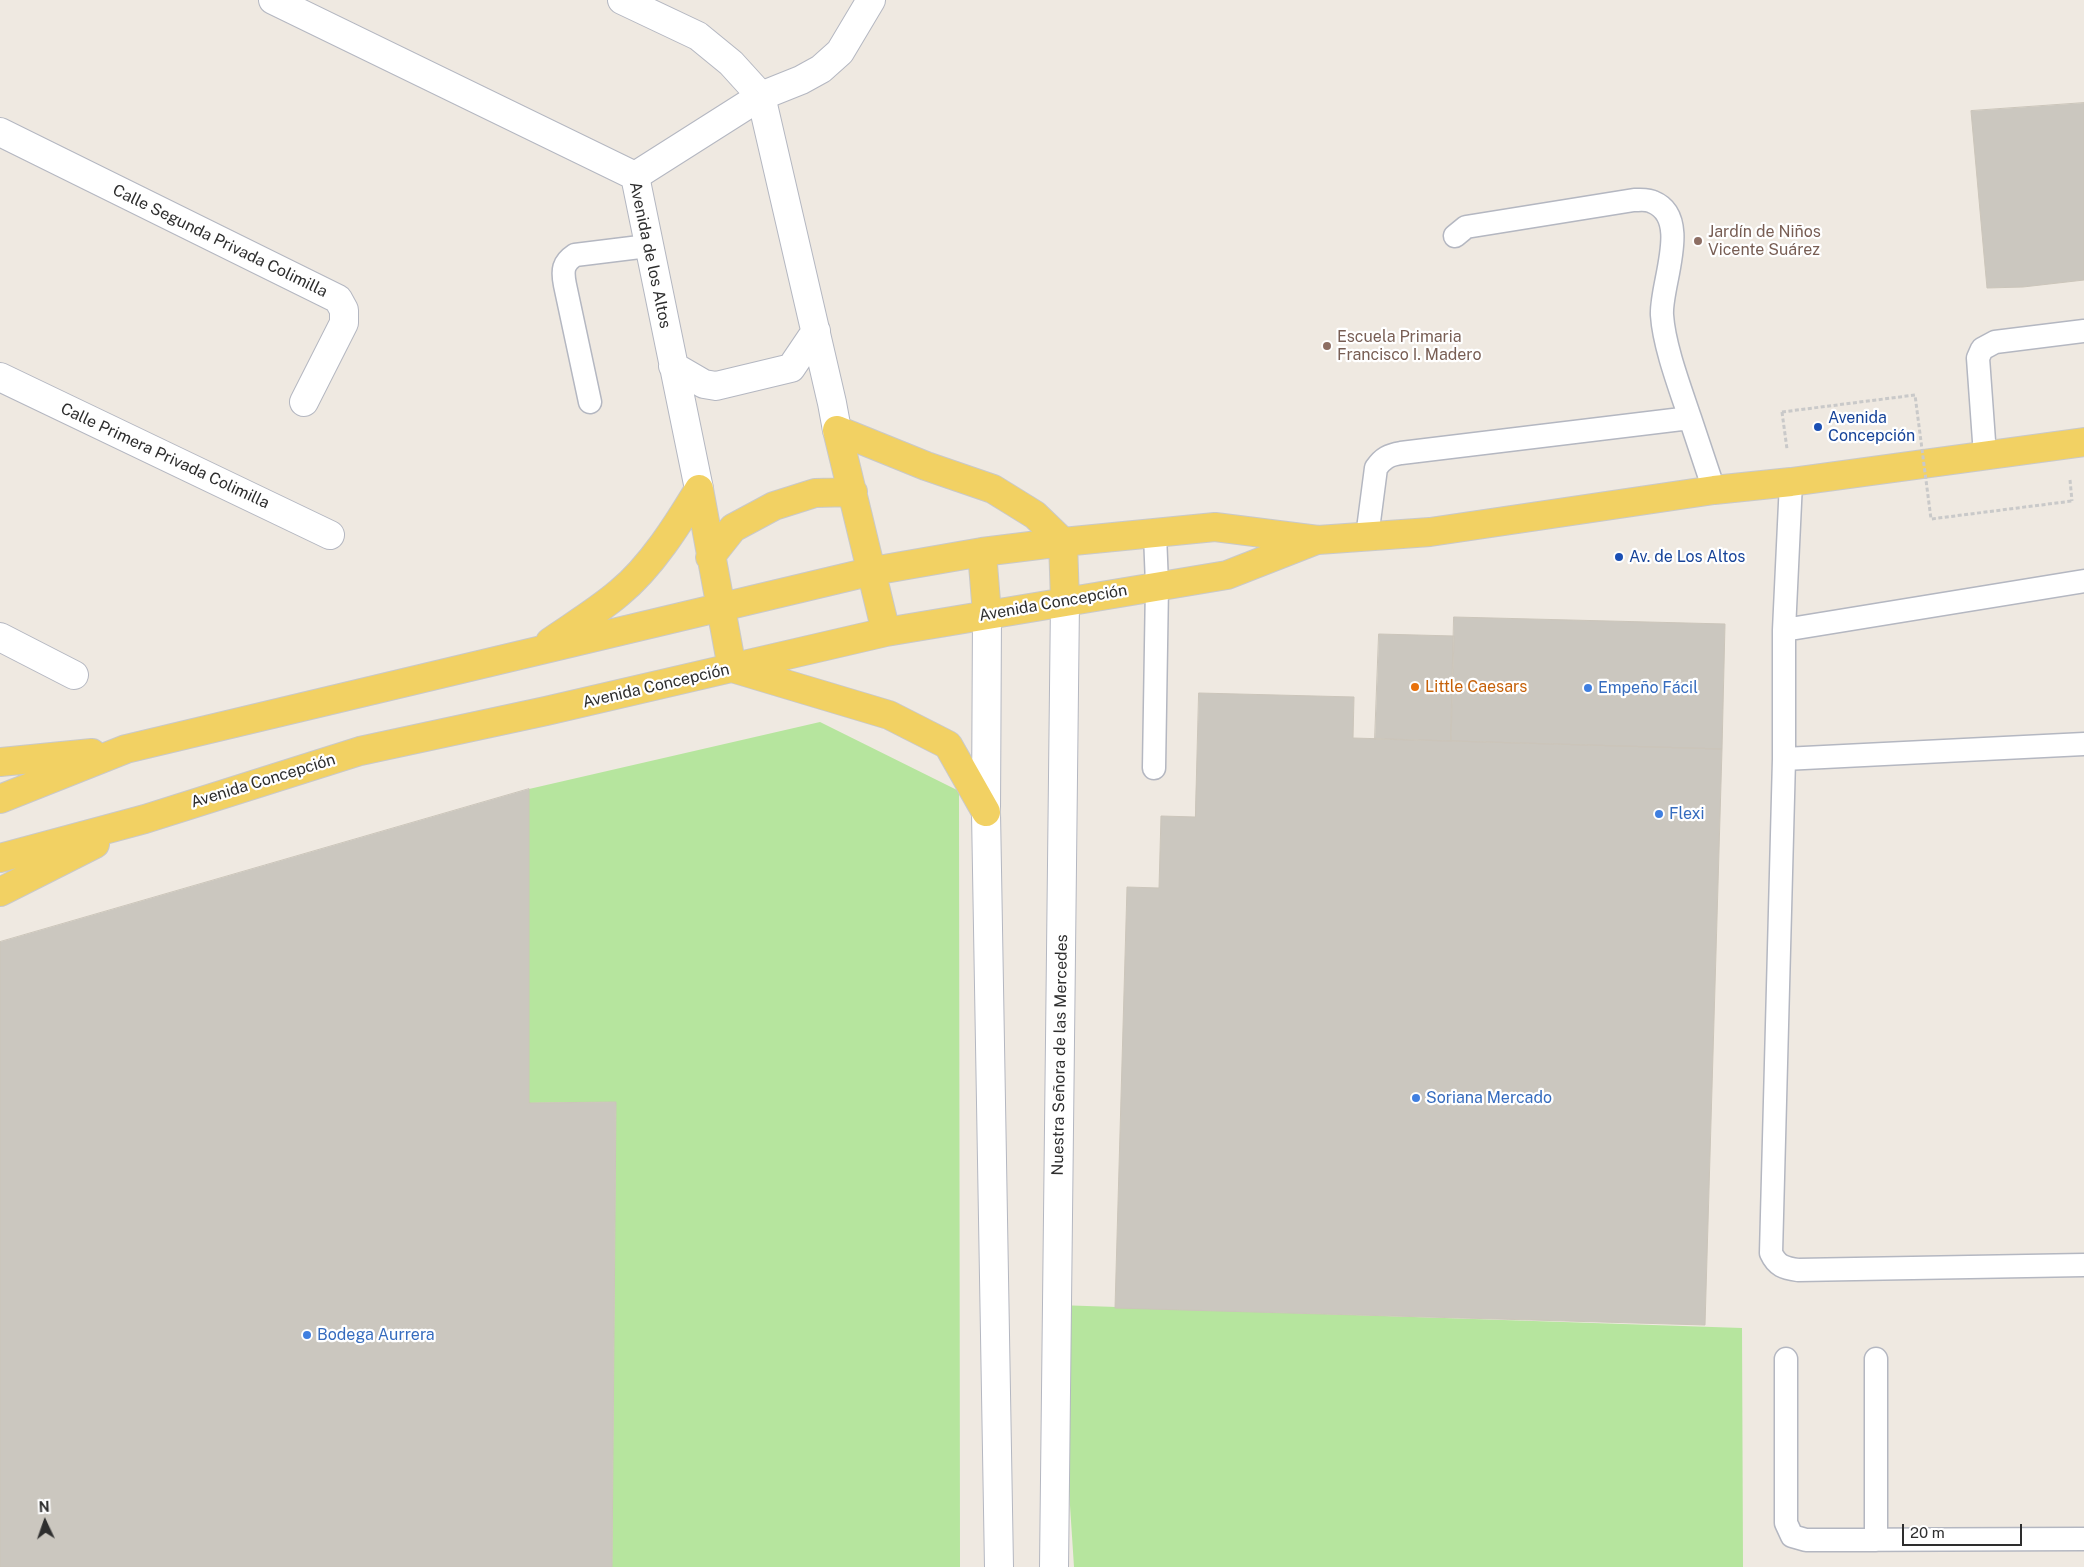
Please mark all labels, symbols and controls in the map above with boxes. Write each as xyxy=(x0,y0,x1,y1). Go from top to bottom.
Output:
street label: Avenida de los Altos xyxy=(625,180,675,330)
street label: Calle Segunda Privada Colimilla xyxy=(109,181,331,301)
place label: Jardín de Niños Vicente Suárez xyxy=(1708,222,1821,260)
marker: Jardín de Niños Vicente Suárez xyxy=(1692,235,1704,247)
place label: Escuela Primaria Francisco I. Madero xyxy=(1337,327,1482,365)
marker: Escuela Primaria Francisco I. Madero xyxy=(1321,340,1333,352)
street label: Calle Primera Privada Colimilla xyxy=(57,399,273,513)
place label: Avenida Concepción xyxy=(1828,408,1915,446)
marker: Avenida Concepción xyxy=(1812,421,1824,433)
place label: Av. de Los Altos xyxy=(1629,547,1745,567)
marker: Av. de Los Altos xyxy=(1613,551,1625,563)
street label: Avenida Concepción xyxy=(977,581,1129,625)
street label: Avenida Concepción xyxy=(581,660,731,712)
place label: Little Caesars xyxy=(1425,677,1527,697)
place label: Empeño Fácil xyxy=(1598,678,1698,698)
marker: Little Caesars xyxy=(1409,681,1421,693)
marker: Empeño Fácil xyxy=(1582,682,1594,694)
street label: Avenida Concepción xyxy=(188,750,338,812)
place label: Flexi xyxy=(1669,804,1704,824)
marker: Flexi xyxy=(1653,808,1665,820)
street label: Nuestra Señora de las Mercedes xyxy=(1048,934,1072,1176)
place label: Soriana Mercado xyxy=(1426,1088,1552,1108)
marker: Soriana Mercado xyxy=(1410,1092,1422,1104)
place label: Bodega Aurrera xyxy=(317,1325,435,1345)
marker: Bodega Aurrera xyxy=(301,1329,313,1341)
north arrow xyxy=(20,1497,70,1547)
text: N xyxy=(38,1499,50,1515)
scale bar xyxy=(1904,1514,2024,1546)
text: 20 m xyxy=(1910,1524,1945,1541)

